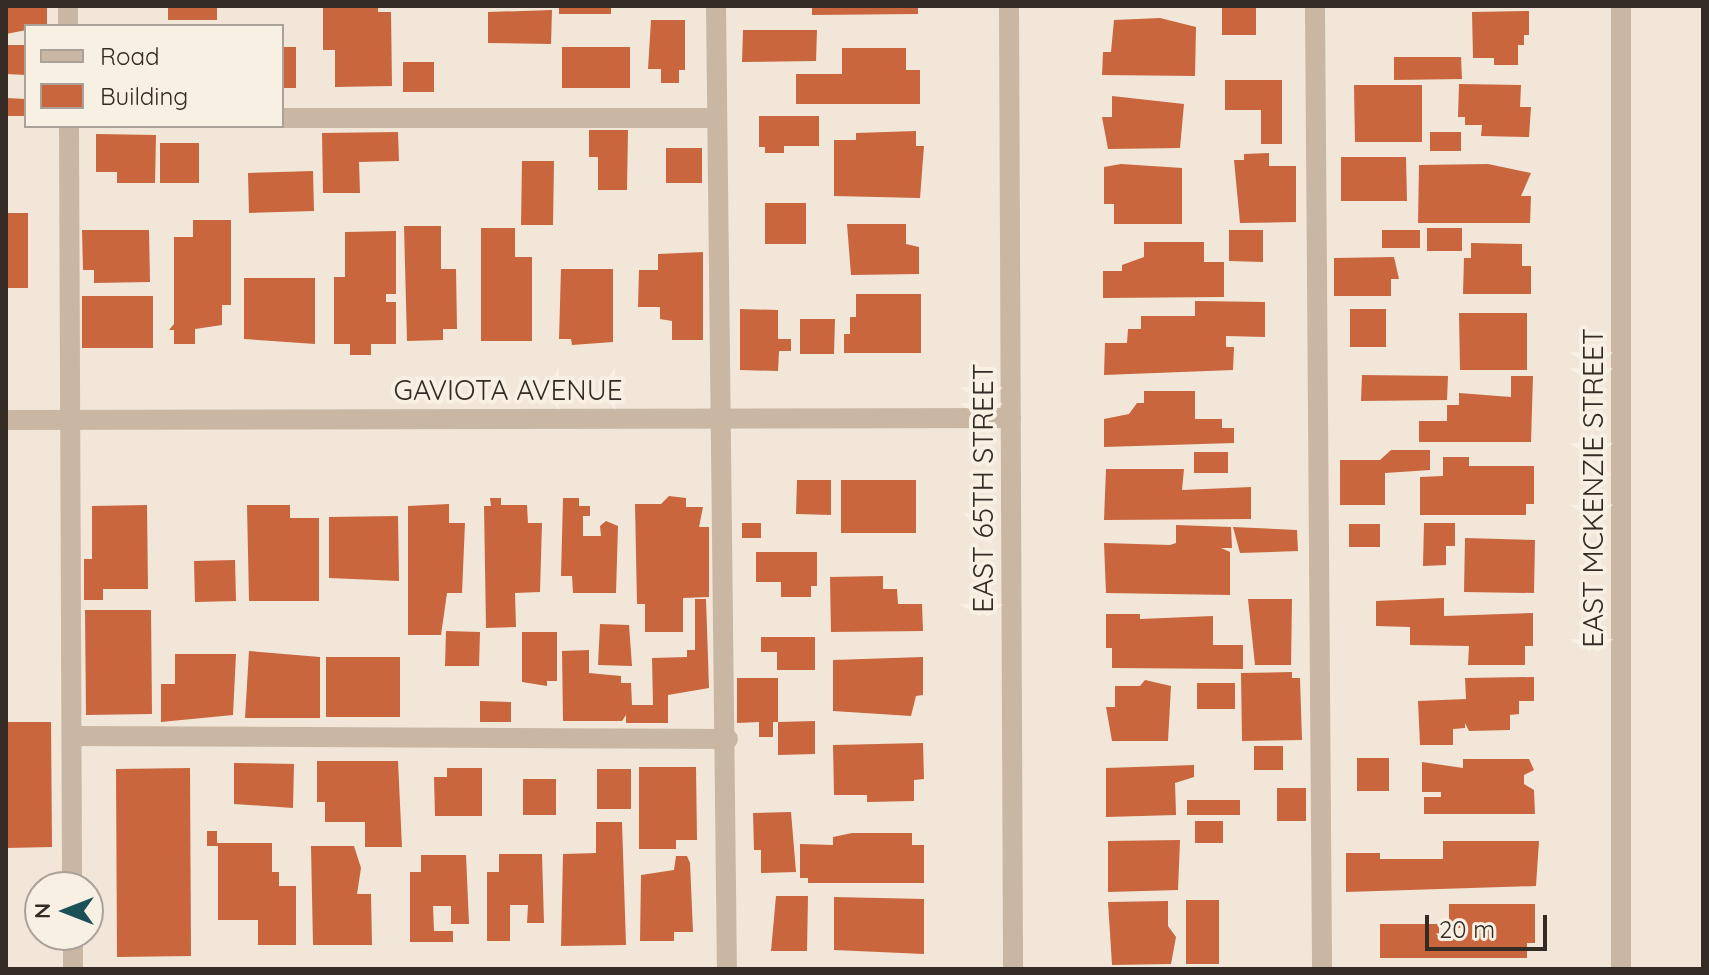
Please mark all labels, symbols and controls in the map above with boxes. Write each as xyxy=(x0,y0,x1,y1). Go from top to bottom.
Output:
legend xyxy=(24,24,284,128)
text: Road xyxy=(100,41,160,71)
text: Building xyxy=(100,81,188,111)
street label: EAST MCKENZIE STREET xyxy=(1576,328,1610,648)
street label: EAST 65TH STREET xyxy=(966,363,1000,613)
street label: GAVIOTA AVENUE xyxy=(393,373,623,407)
north arrow xyxy=(24,871,104,951)
scale bar xyxy=(1429,899,1551,949)
text: N xyxy=(28,903,56,919)
text: 20 m xyxy=(1439,914,1495,944)

